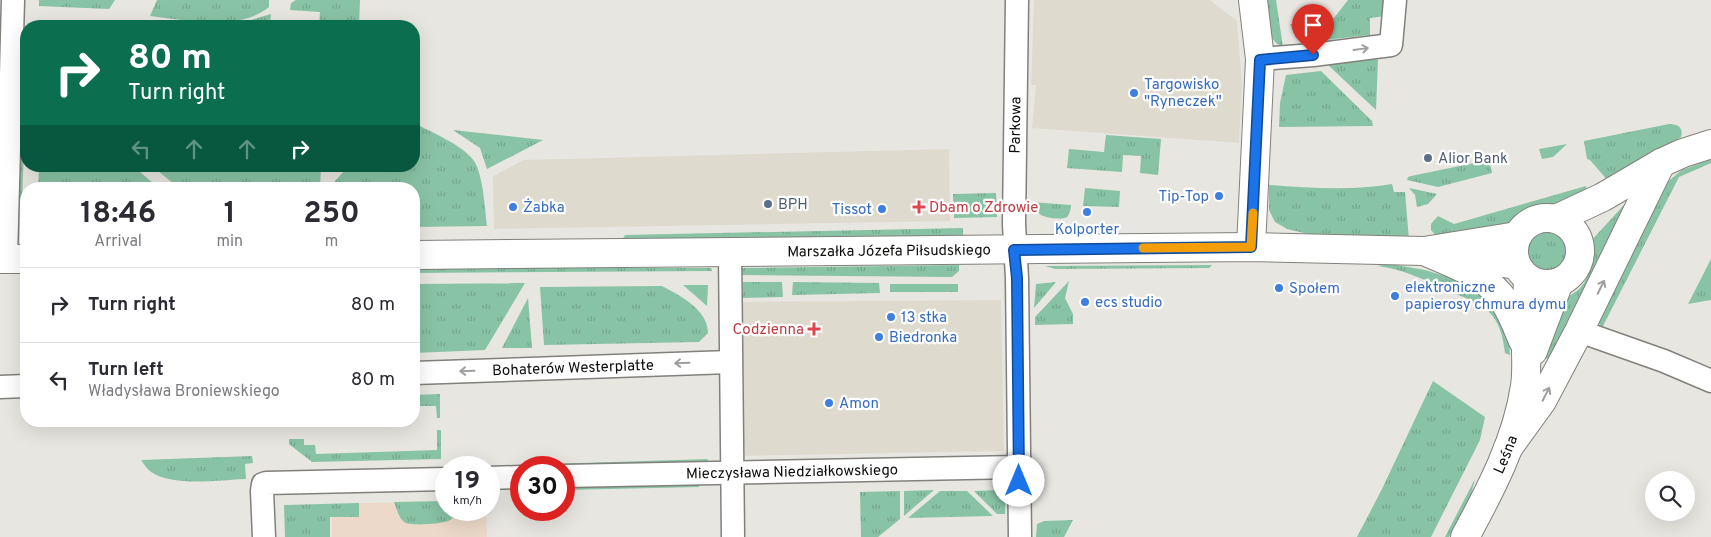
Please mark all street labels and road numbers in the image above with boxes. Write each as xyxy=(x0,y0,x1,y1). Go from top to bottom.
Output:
street label: Parkowa xyxy=(1007,96,1026,154)
street label: Marszałka Józefa Piłsudskiego xyxy=(787,241,991,262)
street label: Bohaterów Westerplatte xyxy=(492,357,654,381)
street label: Leśna xyxy=(1490,433,1523,477)
street label: Mieczysława Niedziałkowskiego xyxy=(686,461,898,485)

